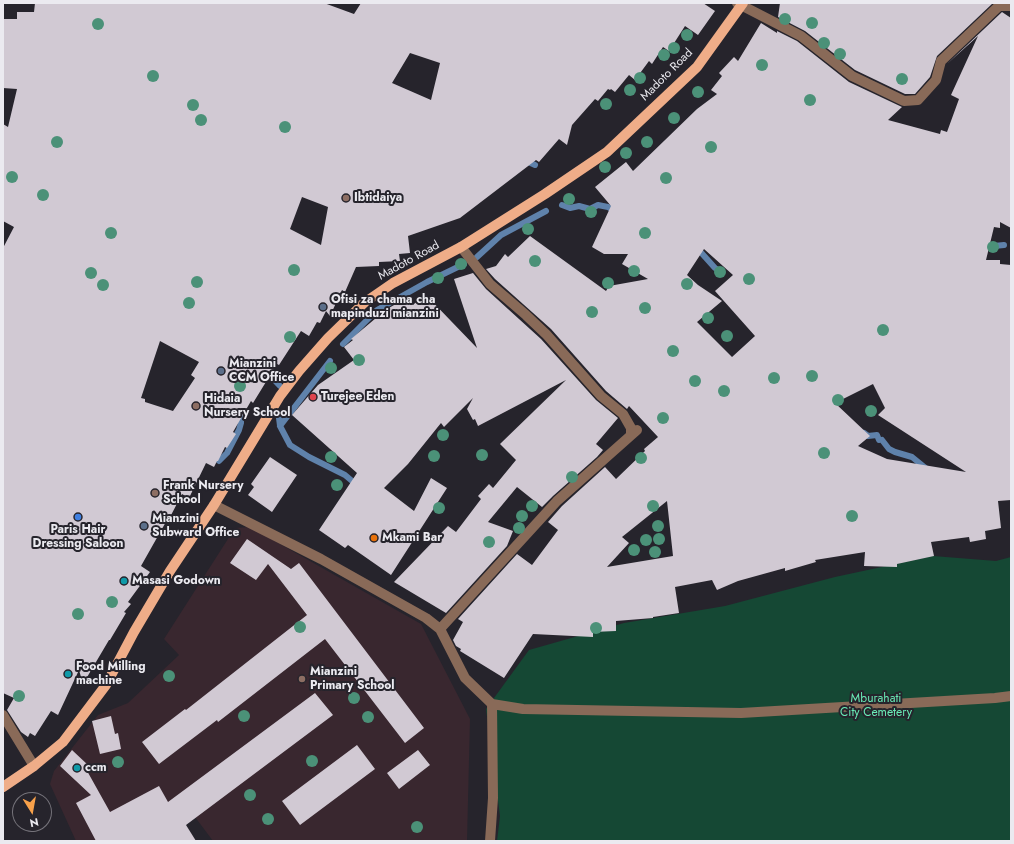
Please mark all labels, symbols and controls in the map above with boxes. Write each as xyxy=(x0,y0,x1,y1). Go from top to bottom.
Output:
street label: Madoto Road xyxy=(638,46,696,104)
place label: Ibtidaiya xyxy=(354,191,402,205)
marker: Ibtidaiya xyxy=(341,193,351,203)
street label: Madoto Road xyxy=(376,238,442,284)
place label: Ofisi za chama cha mapinduzi mianzini xyxy=(331,293,439,321)
marker: Ofisi za chama cha mapinduzi mianzini xyxy=(318,302,328,312)
place label: Mianzini CCM Office xyxy=(229,357,294,385)
marker: Mianzini CCM Office xyxy=(216,366,226,376)
place label: Turejee Eden xyxy=(321,390,394,404)
place label: Hidaia Nursery School xyxy=(204,392,291,420)
marker: Turejee Eden xyxy=(308,392,318,402)
marker: Hidaia Nursery School xyxy=(191,401,201,411)
place label: Frank Nursery School xyxy=(163,479,243,507)
marker: Frank Nursery School xyxy=(150,488,160,498)
marker: Paris Hair Dressing Saloon xyxy=(73,512,83,522)
place label: Mianzini Subward Office xyxy=(152,512,239,540)
marker: Mianzini Subward Office xyxy=(139,521,149,531)
place label: Paris Hair Dressing Saloon xyxy=(33,523,123,551)
place label: Mkami Bar xyxy=(382,531,442,545)
marker: Mkami Bar xyxy=(369,533,379,543)
place label: Masasi Godown xyxy=(132,574,221,588)
marker: Masasi Godown xyxy=(119,576,129,586)
place label: Food Milling machine xyxy=(76,660,145,688)
place label: Mianzini Primary School xyxy=(310,665,395,693)
marker: Food Milling machine xyxy=(63,669,73,679)
marker: Mianzini Primary School xyxy=(297,674,307,684)
park label: Mburahati City Cemetery xyxy=(840,692,912,720)
place label: ccm xyxy=(85,761,107,775)
marker: ccm xyxy=(72,763,82,773)
north arrow xyxy=(12,792,52,832)
text: N xyxy=(28,814,40,831)

